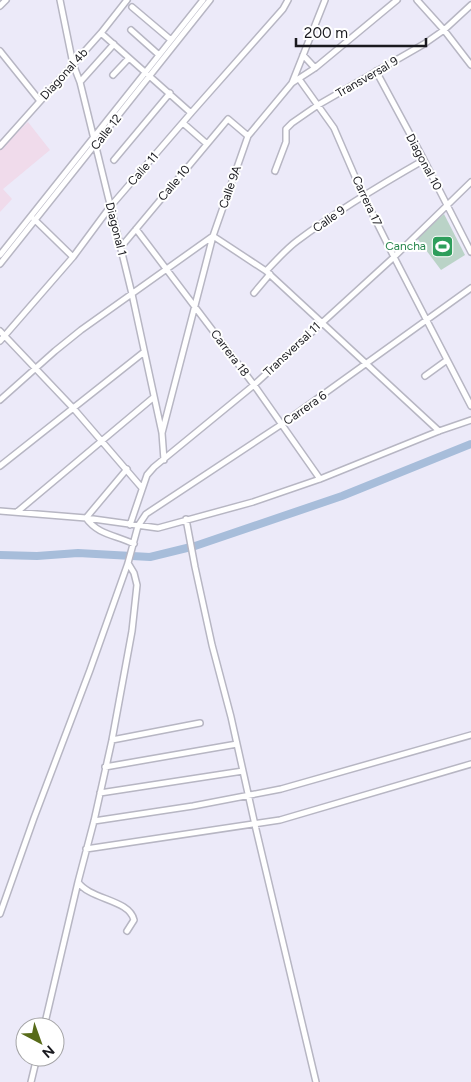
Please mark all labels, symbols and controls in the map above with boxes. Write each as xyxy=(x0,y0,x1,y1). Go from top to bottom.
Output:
scale bar xyxy=(296,15,426,47)
text: 200 m xyxy=(304,24,348,42)
street label: Diagonal 4b xyxy=(37,46,91,102)
street label: Transversal 9 xyxy=(333,54,401,100)
street label: Calle 12 xyxy=(88,111,124,153)
street label: Diagonal 10 xyxy=(403,131,445,193)
street label: Calle 11 xyxy=(125,150,161,188)
street label: Calle 10 xyxy=(155,162,193,204)
street label: Calle 9A xyxy=(216,164,244,210)
street label: Carrera 17 xyxy=(349,174,385,229)
street label: Diagonal 1 xyxy=(103,201,129,257)
street label: Calle 9 xyxy=(310,203,348,235)
sports icon: Cancha xyxy=(430,234,454,258)
place label: Cancha xyxy=(385,239,426,253)
street label: Transversal 11 xyxy=(261,319,323,379)
street label: Carrera 18 xyxy=(208,327,252,379)
street label: Carrera 6 xyxy=(281,388,329,428)
north arrow xyxy=(15,1017,65,1067)
text: N xyxy=(39,1041,58,1061)

